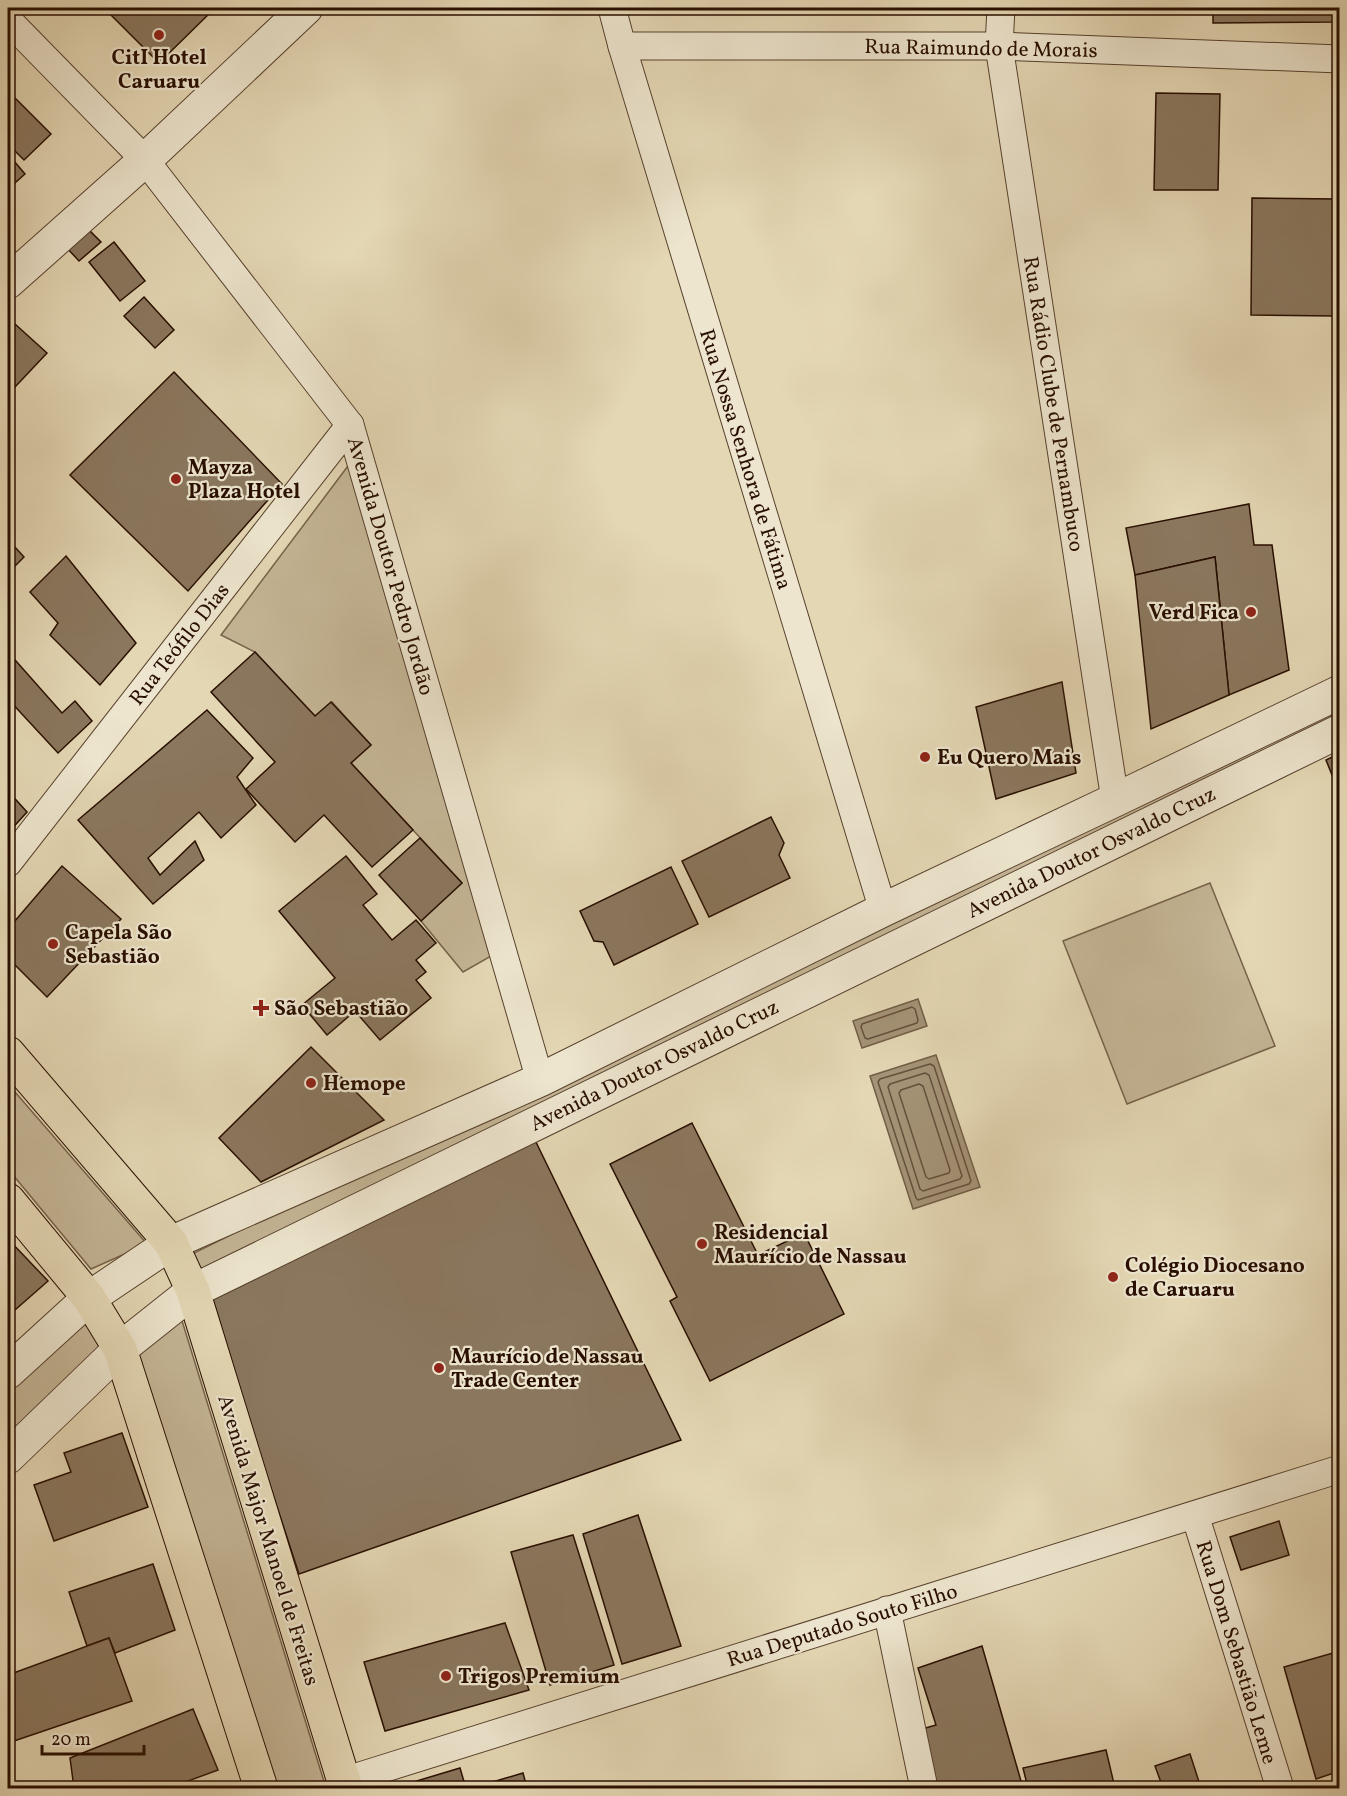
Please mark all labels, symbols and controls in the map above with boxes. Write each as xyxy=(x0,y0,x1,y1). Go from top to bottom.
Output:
marker: CitI Hotel Caruaru xyxy=(152,28,166,42)
street label: Rua Raimundo de Morais xyxy=(864,33,1098,66)
place label: CitI Hotel Caruaru xyxy=(111,44,207,97)
street label: Rua Rádio Clube de Pernambuco xyxy=(1015,254,1090,554)
street label: Rua Nossa Senhora de Fátima xyxy=(691,326,798,593)
street label: Avenida Doutor Pedro Jordão xyxy=(339,434,440,699)
place label: Mayza Plaza Hotel xyxy=(188,454,300,507)
marker: Mayza Plaza Hotel xyxy=(169,472,183,486)
street label: Rua Teófilo Dias xyxy=(123,578,237,712)
place label: Verd Fica xyxy=(1149,599,1239,628)
marker: Verd Fica xyxy=(1244,605,1258,619)
place label: Eu Quero Mais xyxy=(937,744,1081,773)
marker: Eu Quero Mais xyxy=(918,750,932,764)
street label: Avenida Doutor Osvaldo Cruz xyxy=(963,780,1221,926)
place label: Capela São Sebastião xyxy=(65,919,172,972)
marker: Capela São Sebastião xyxy=(46,937,60,951)
street label: Avenida Doutor Osvaldo Cruz xyxy=(526,993,784,1139)
place label: São Sebastião xyxy=(274,995,408,1024)
marker: São Sebastião xyxy=(252,999,270,1017)
place label: Hemope xyxy=(323,1070,406,1099)
marker: Hemope xyxy=(304,1076,318,1090)
place label: Residencial Maurício de Nassau xyxy=(714,1219,907,1272)
marker: Residencial Maurício de Nassau xyxy=(695,1237,709,1251)
place label: Colégio Diocesano de Caruaru xyxy=(1125,1252,1305,1305)
marker: Colégio Diocesano de Caruaru xyxy=(1106,1270,1120,1284)
place label: Maurício de Nassau Trade Center xyxy=(451,1343,644,1396)
marker: Maurício de Nassau Trade Center xyxy=(432,1361,446,1375)
street label: Avenida Major Manoel de Freitas xyxy=(209,1391,326,1690)
street label: Rua Dom Sebastião Leme xyxy=(1188,1537,1283,1768)
street label: Rua Deputado Souto Filho xyxy=(724,1578,961,1675)
place label: Trigos Premium xyxy=(458,1663,620,1692)
marker: Trigos Premium xyxy=(439,1669,453,1683)
scale bar xyxy=(42,1718,144,1756)
text: 20 m xyxy=(51,1728,91,1753)

